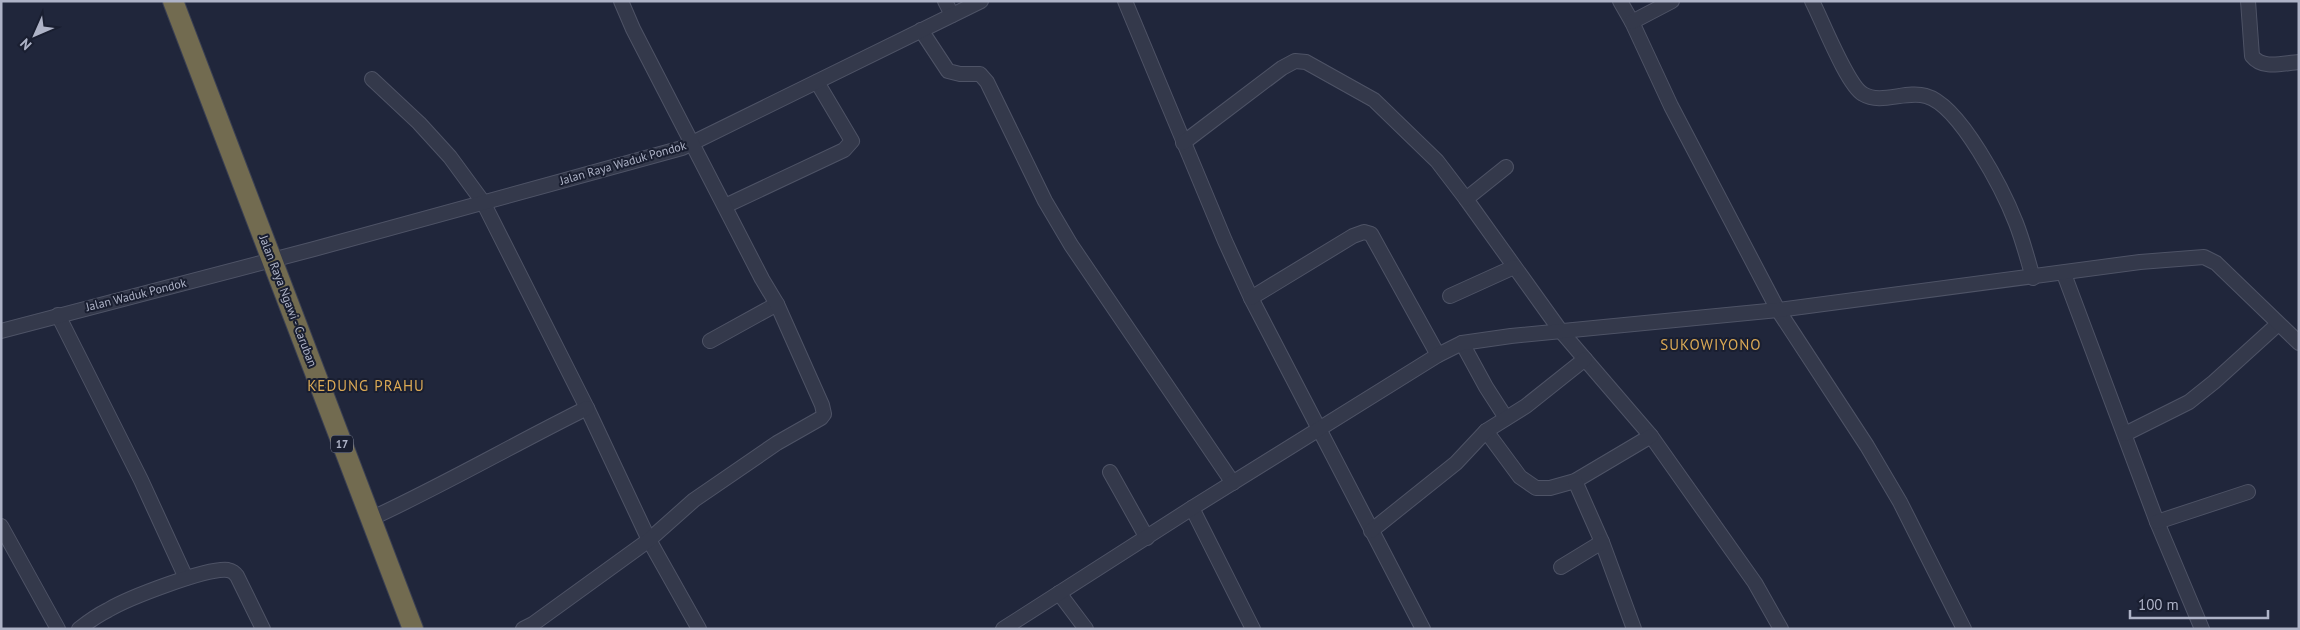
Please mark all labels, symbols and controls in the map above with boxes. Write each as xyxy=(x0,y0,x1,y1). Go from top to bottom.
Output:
north arrow xyxy=(10,10,60,60)
text: N xyxy=(16,35,35,54)
street label: Jalan Raya Waduk Pondok xyxy=(557,137,688,188)
street label: Jalan Raya Ngawi - Caruban xyxy=(256,232,321,369)
street label: Jalan Waduk Pondok xyxy=(83,275,188,315)
district label: SUKOWIYONO xyxy=(1660,335,1762,354)
district label: KEDUNG PRAHU xyxy=(307,376,425,395)
road number: 17 xyxy=(331,436,353,452)
scale bar xyxy=(2130,588,2268,620)
text: 100 m xyxy=(2138,595,2179,614)

